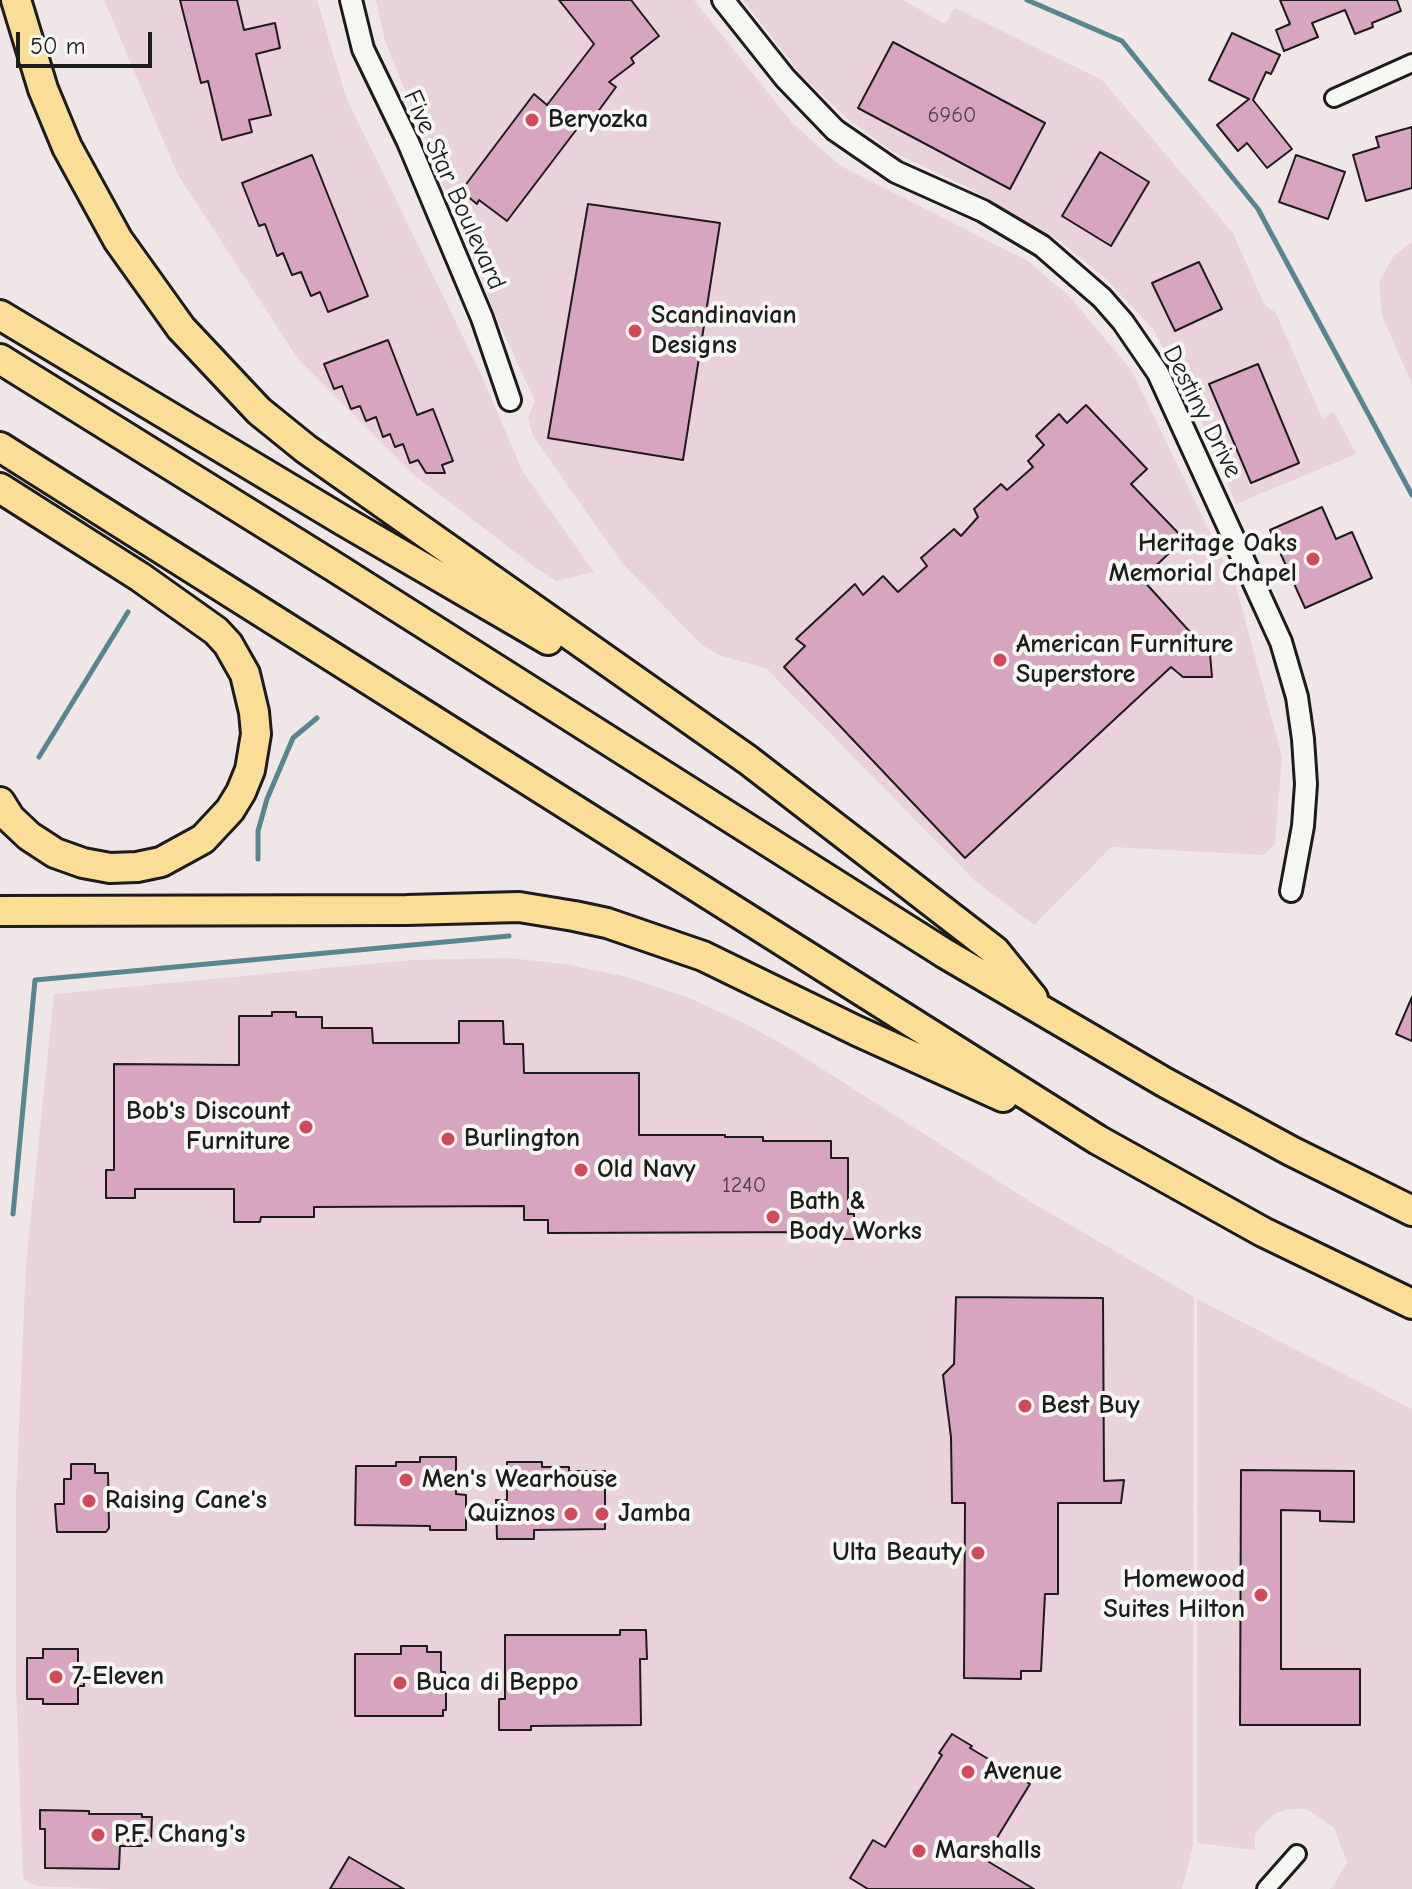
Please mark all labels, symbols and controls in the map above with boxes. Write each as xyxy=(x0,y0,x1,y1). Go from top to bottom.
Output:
scale bar xyxy=(20,16,156,66)
text: 50 m xyxy=(30,32,86,60)
street label: Five Star Boulevard xyxy=(396,85,512,295)
house number: 6960 xyxy=(928,103,976,129)
place label: Beryozka xyxy=(548,104,648,136)
marker: Beryozka xyxy=(523,111,541,129)
place label: Scandinavian Designs xyxy=(651,300,797,362)
marker: Scandinavian Designs xyxy=(626,322,644,340)
street label: Destiny Drive xyxy=(1155,341,1249,483)
place label: Heritage Oaks Memorial Chapel xyxy=(1109,528,1297,590)
marker: Heritage Oaks Memorial Chapel xyxy=(1304,550,1322,568)
place label: American Furniture Superstore xyxy=(1016,629,1233,690)
marker: American Furniture Superstore xyxy=(991,651,1009,669)
place label: Bob's Discount Furniture xyxy=(126,1096,290,1158)
marker: Bob's Discount Furniture xyxy=(297,1118,315,1136)
place label: Burlington xyxy=(464,1123,580,1155)
marker: Burlington xyxy=(439,1130,457,1148)
place label: Old Navy xyxy=(597,1154,696,1186)
marker: Old Navy xyxy=(572,1161,590,1179)
house number: 1240 xyxy=(722,1173,766,1199)
place label: Bath & Body Works xyxy=(789,1186,922,1248)
marker: Bath & Body Works xyxy=(764,1208,782,1226)
place label: Best Buy xyxy=(1041,1390,1140,1422)
marker: Best Buy xyxy=(1016,1397,1034,1415)
place label: Men's Wearhouse xyxy=(422,1464,617,1496)
marker: Men's Wearhouse xyxy=(397,1471,415,1489)
place label: Raising Cane's xyxy=(105,1485,267,1517)
marker: Raising Cane's xyxy=(80,1492,98,1510)
place label: Quiznos xyxy=(467,1498,555,1530)
place label: Jamba xyxy=(618,1498,691,1530)
marker: Quiznos xyxy=(562,1505,580,1523)
marker: Jamba xyxy=(593,1505,611,1523)
place label: Ulta Beauty xyxy=(832,1537,962,1569)
marker: Ulta Beauty xyxy=(969,1544,987,1562)
place label: Homewood Suites Hilton xyxy=(1104,1564,1245,1626)
marker: Homewood Suites Hilton xyxy=(1252,1586,1270,1604)
place label: 7-Eleven xyxy=(72,1661,164,1693)
place label: Buca di Beppo xyxy=(416,1667,578,1699)
marker: 7-Eleven xyxy=(47,1668,65,1686)
marker: Buca di Beppo xyxy=(391,1674,409,1692)
place label: Avenue xyxy=(984,1756,1062,1788)
marker: Avenue xyxy=(959,1763,977,1781)
place label: P.F. Chang's xyxy=(114,1819,245,1851)
marker: P.F. Chang's xyxy=(89,1826,107,1844)
place label: Marshalls xyxy=(935,1835,1041,1867)
marker: Marshalls xyxy=(910,1842,928,1860)

